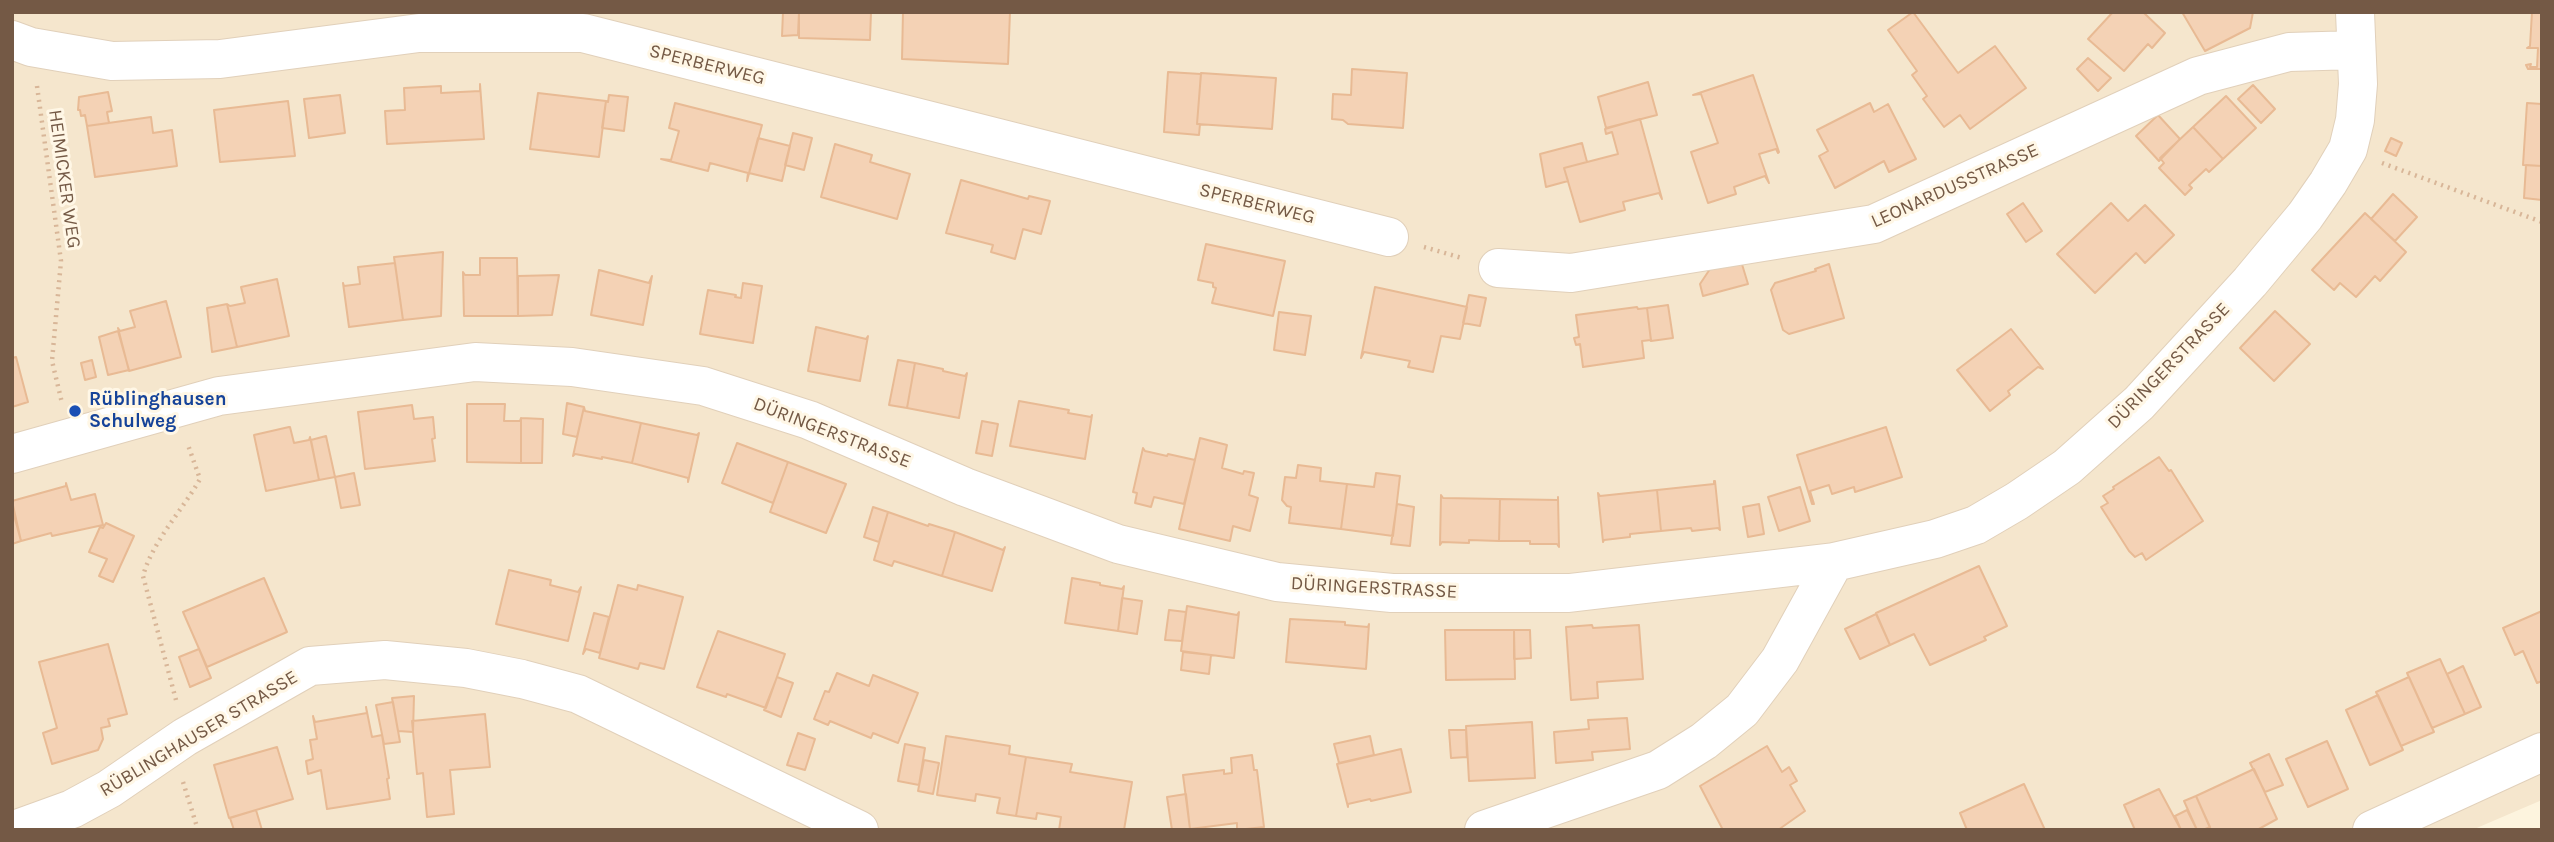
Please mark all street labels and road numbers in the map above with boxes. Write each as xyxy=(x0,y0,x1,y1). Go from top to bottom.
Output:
street label: SPERBERWEG xyxy=(647,40,767,90)
street label: HEIMICKER WEG xyxy=(43,108,85,250)
street label: LEONARDUSSTRASSE xyxy=(1868,139,2042,233)
street label: SPERBERWEG xyxy=(1197,179,1317,229)
street label: DÜRINGERSTRASSE xyxy=(2103,298,2235,434)
street label: DÜRINGERSTRASSE xyxy=(750,392,914,474)
street label: DÜRINGERSTRASSE xyxy=(1290,572,1458,604)
street label: RÜBLINGHAUSER STRASSE xyxy=(96,666,302,802)

